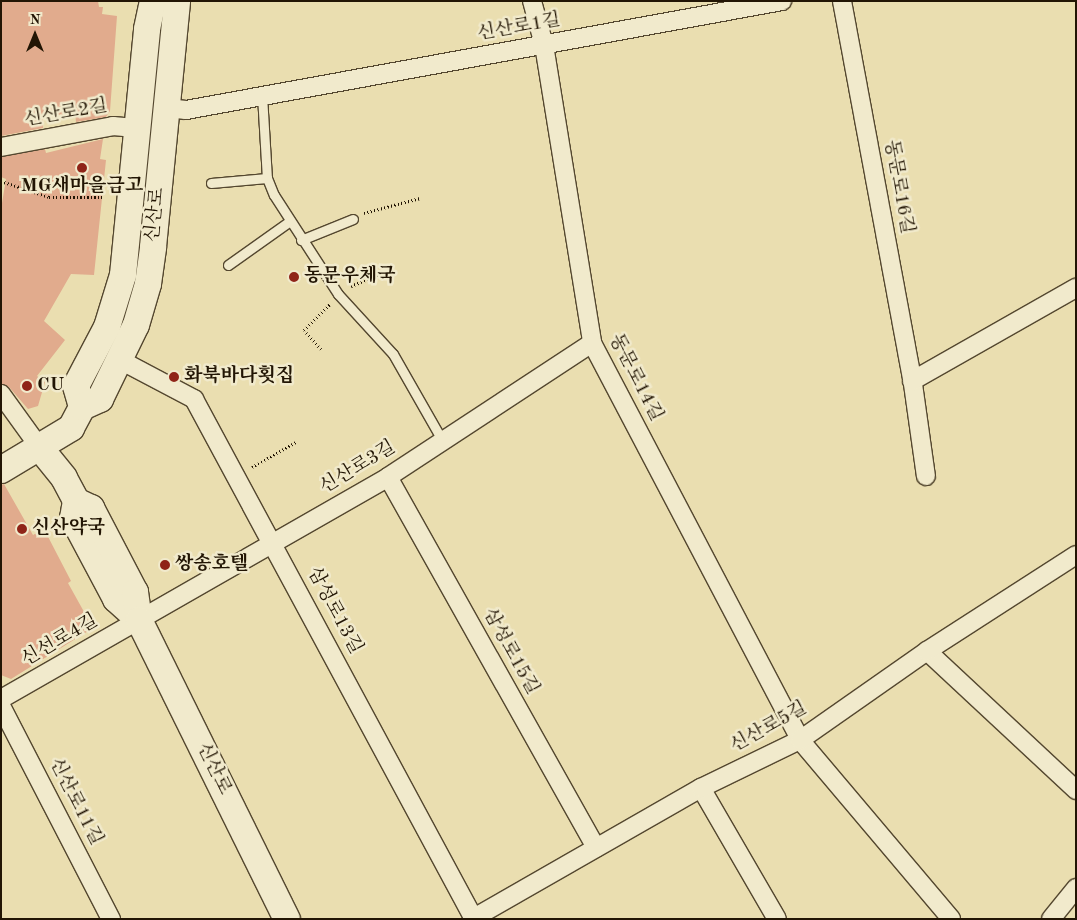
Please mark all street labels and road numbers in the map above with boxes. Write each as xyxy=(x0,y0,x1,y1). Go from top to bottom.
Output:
street label: 신산로1길 xyxy=(475,9,563,47)
street label: 신산로2길 xyxy=(22,95,110,133)
street label: 동문로16길 xyxy=(878,138,918,236)
street label: 신산로 xyxy=(142,186,170,244)
street label: 동문로14길 xyxy=(603,330,667,426)
street label: 신산로3길 xyxy=(316,436,400,500)
street label: 삼성로13길 xyxy=(302,564,366,658)
street label: 삼성로15길 xyxy=(477,605,543,699)
street label: 신선로4길 xyxy=(18,610,102,672)
street label: 신산로5길 xyxy=(727,698,811,758)
street label: 신산로 xyxy=(191,739,235,799)
street label: 신산로11길 xyxy=(43,754,107,850)

